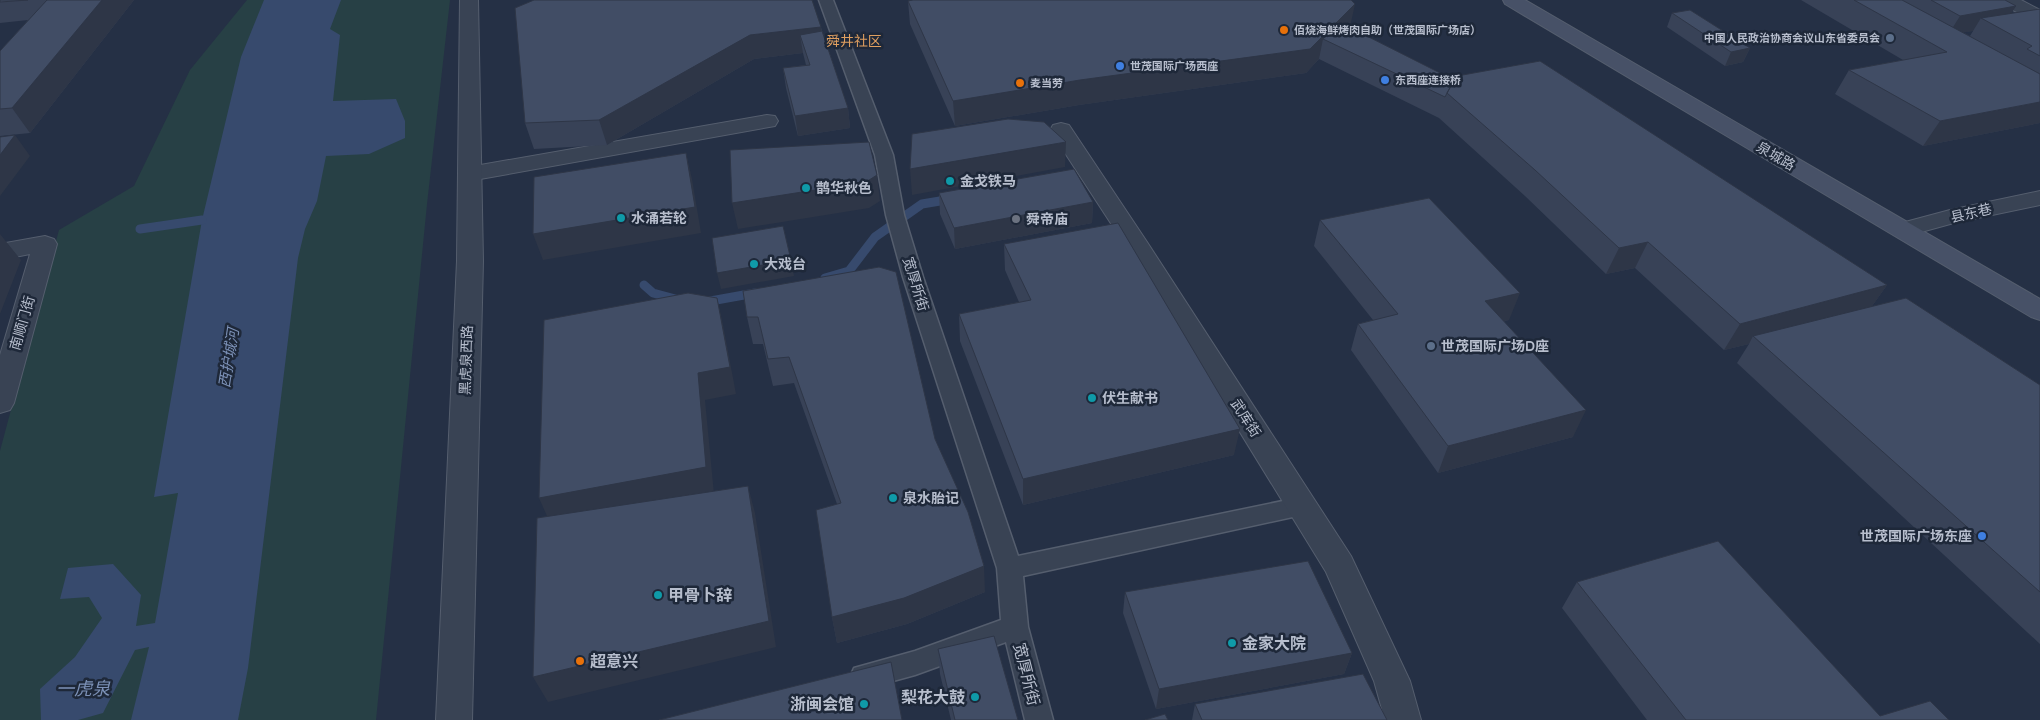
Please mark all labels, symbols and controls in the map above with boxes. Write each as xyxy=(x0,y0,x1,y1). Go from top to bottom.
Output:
place label: 佰烧海鲜烤肉自助（世茂国际广场店） xyxy=(1294,23,1481,37)
marker: 佰烧海鲜烤肉自助（世茂国际广场店） xyxy=(1278,24,1290,36)
place label: 中国人民政治协商会议山东省委员会 xyxy=(1704,31,1880,45)
district label: 舜井社区 xyxy=(826,32,882,50)
marker: 中国人民政治协商会议山东省委员会 xyxy=(1884,32,1896,44)
place label: 世茂国际广场西座 xyxy=(1130,59,1218,73)
marker: 世茂国际广场西座 xyxy=(1114,60,1126,72)
place label: 东西座连接桥 xyxy=(1395,73,1461,87)
marker: 东西座连接桥 xyxy=(1379,74,1391,86)
place label: 麦当劳 xyxy=(1030,76,1063,90)
marker: 麦当劳 xyxy=(1014,77,1026,89)
street label: 泉城路 xyxy=(1753,138,1799,174)
place label: 金戈铁马 xyxy=(960,172,1016,190)
marker: 金戈铁马 xyxy=(944,175,956,187)
place label: 鹊华秋色 xyxy=(816,179,872,197)
marker: 鹊华秋色 xyxy=(800,182,812,194)
street label: 县东巷 xyxy=(1949,200,1993,226)
place label: 水涌若轮 xyxy=(631,209,687,227)
place label: 舜帝庙 xyxy=(1026,210,1068,228)
marker: 水涌若轮 xyxy=(615,212,627,224)
marker: 舜帝庙 xyxy=(1010,213,1022,225)
place label: 大戏台 xyxy=(764,255,806,273)
street label: 宽厚所街 xyxy=(899,255,933,313)
marker: 大戏台 xyxy=(748,258,760,270)
street label: 南顺门街 xyxy=(6,294,38,352)
water label: 西护城河 xyxy=(214,324,243,389)
street label: 黑虎泉西路 xyxy=(456,325,476,395)
place label: 世茂国际广场D座 xyxy=(1441,337,1549,355)
marker: 世茂国际广场D座 xyxy=(1425,340,1437,352)
place label: 伏生献书 xyxy=(1102,389,1158,407)
marker: 伏生献书 xyxy=(1086,392,1098,404)
street label: 武库街 xyxy=(1227,395,1265,441)
place label: 泉水胎记 xyxy=(903,489,959,507)
marker: 泉水胎记 xyxy=(887,492,899,504)
place label: 世茂国际广场东座 xyxy=(1860,527,1972,545)
marker: 世茂国际广场东座 xyxy=(1976,530,1988,542)
place label: 甲骨卜辞 xyxy=(668,585,732,605)
marker: 甲骨卜辞 xyxy=(652,589,664,601)
place label: 金家大院 xyxy=(1242,633,1306,653)
marker: 金家大院 xyxy=(1226,637,1238,649)
street label: 宽厚所街 xyxy=(1010,641,1044,707)
place label: 超意兴 xyxy=(590,651,638,671)
marker: 超意兴 xyxy=(574,655,586,667)
water label: 一虎泉 xyxy=(56,677,111,700)
place label: 梨花大鼓 xyxy=(901,687,965,707)
marker: 梨花大鼓 xyxy=(969,691,981,703)
place label: 浙闽会馆 xyxy=(790,694,854,714)
marker: 浙闽会馆 xyxy=(858,698,870,710)

